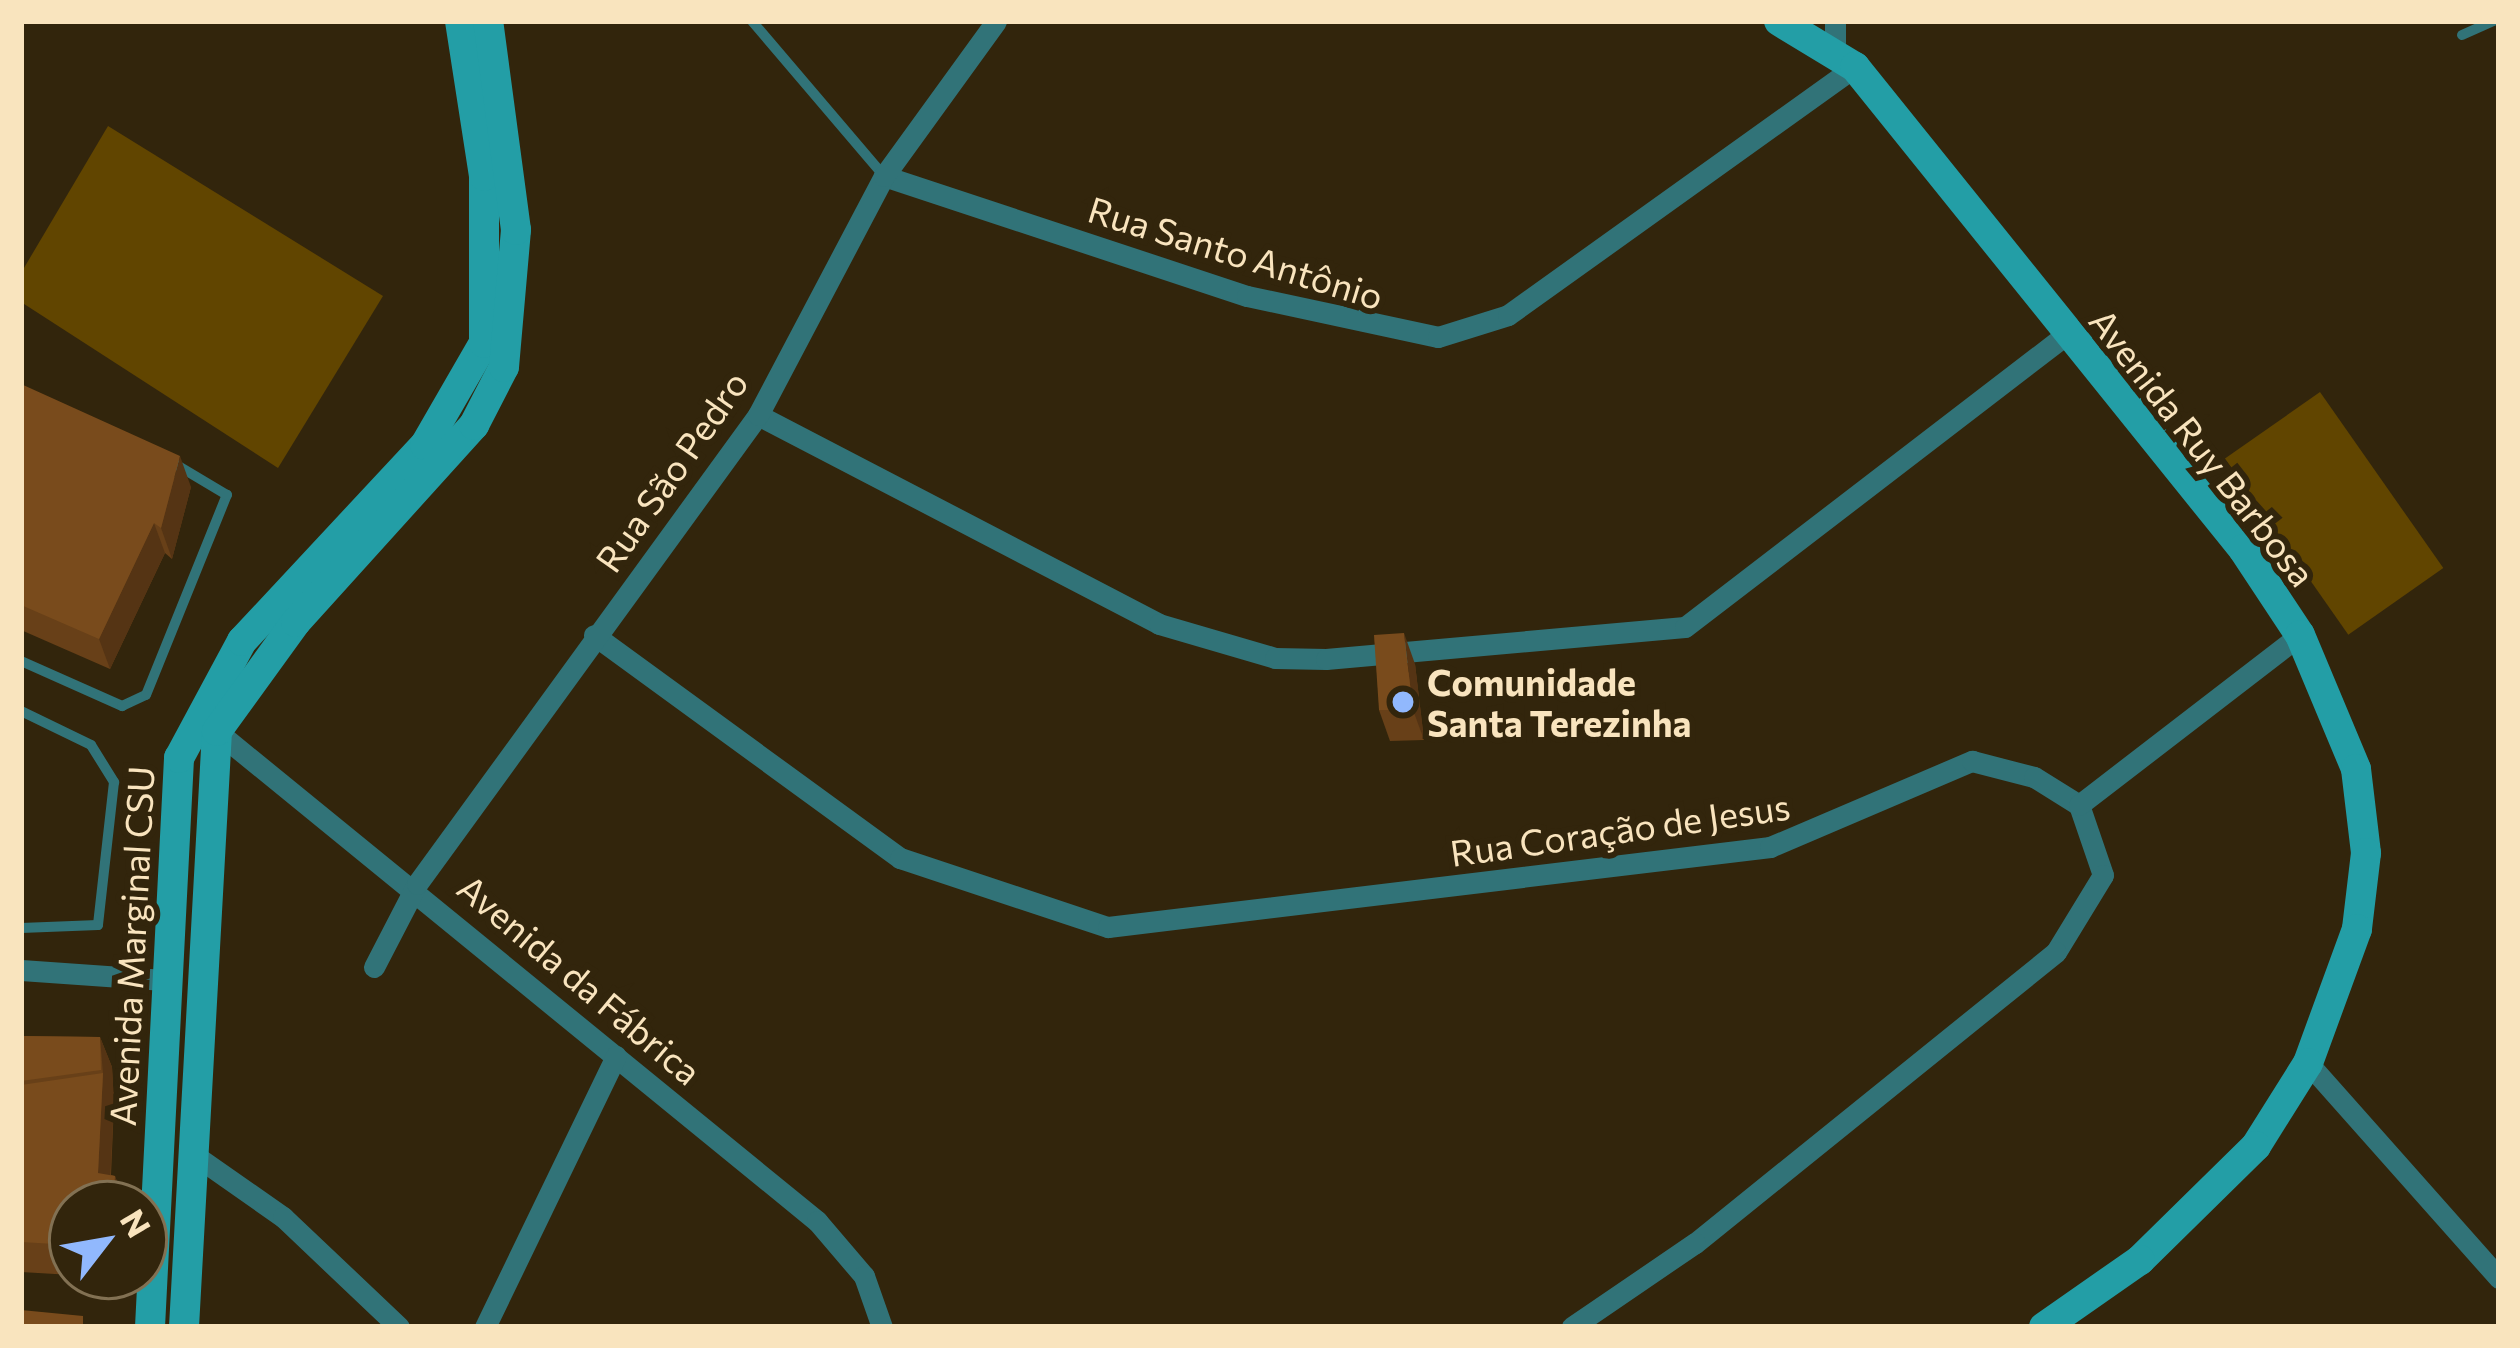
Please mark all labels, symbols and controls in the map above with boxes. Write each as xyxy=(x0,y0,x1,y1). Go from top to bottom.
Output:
street label: Rua Santo Antônio xyxy=(1083,187,1389,317)
street label: Avenida Ruy Barbosa xyxy=(2081,300,2325,594)
street label: Rua São Pedro xyxy=(586,362,756,580)
place label: Comunidade Santa Terezinha xyxy=(1427,659,1692,744)
marker: Comunidade Santa Terezinha xyxy=(1390,689,1416,715)
street label: Avenida Marginal CSU xyxy=(100,765,162,1127)
street label: Rua Coração de Jesus xyxy=(1447,784,1793,874)
street label: Avenida da Fábrica xyxy=(450,865,710,1093)
north arrow xyxy=(48,1180,168,1300)
text: N xyxy=(113,1202,161,1244)

